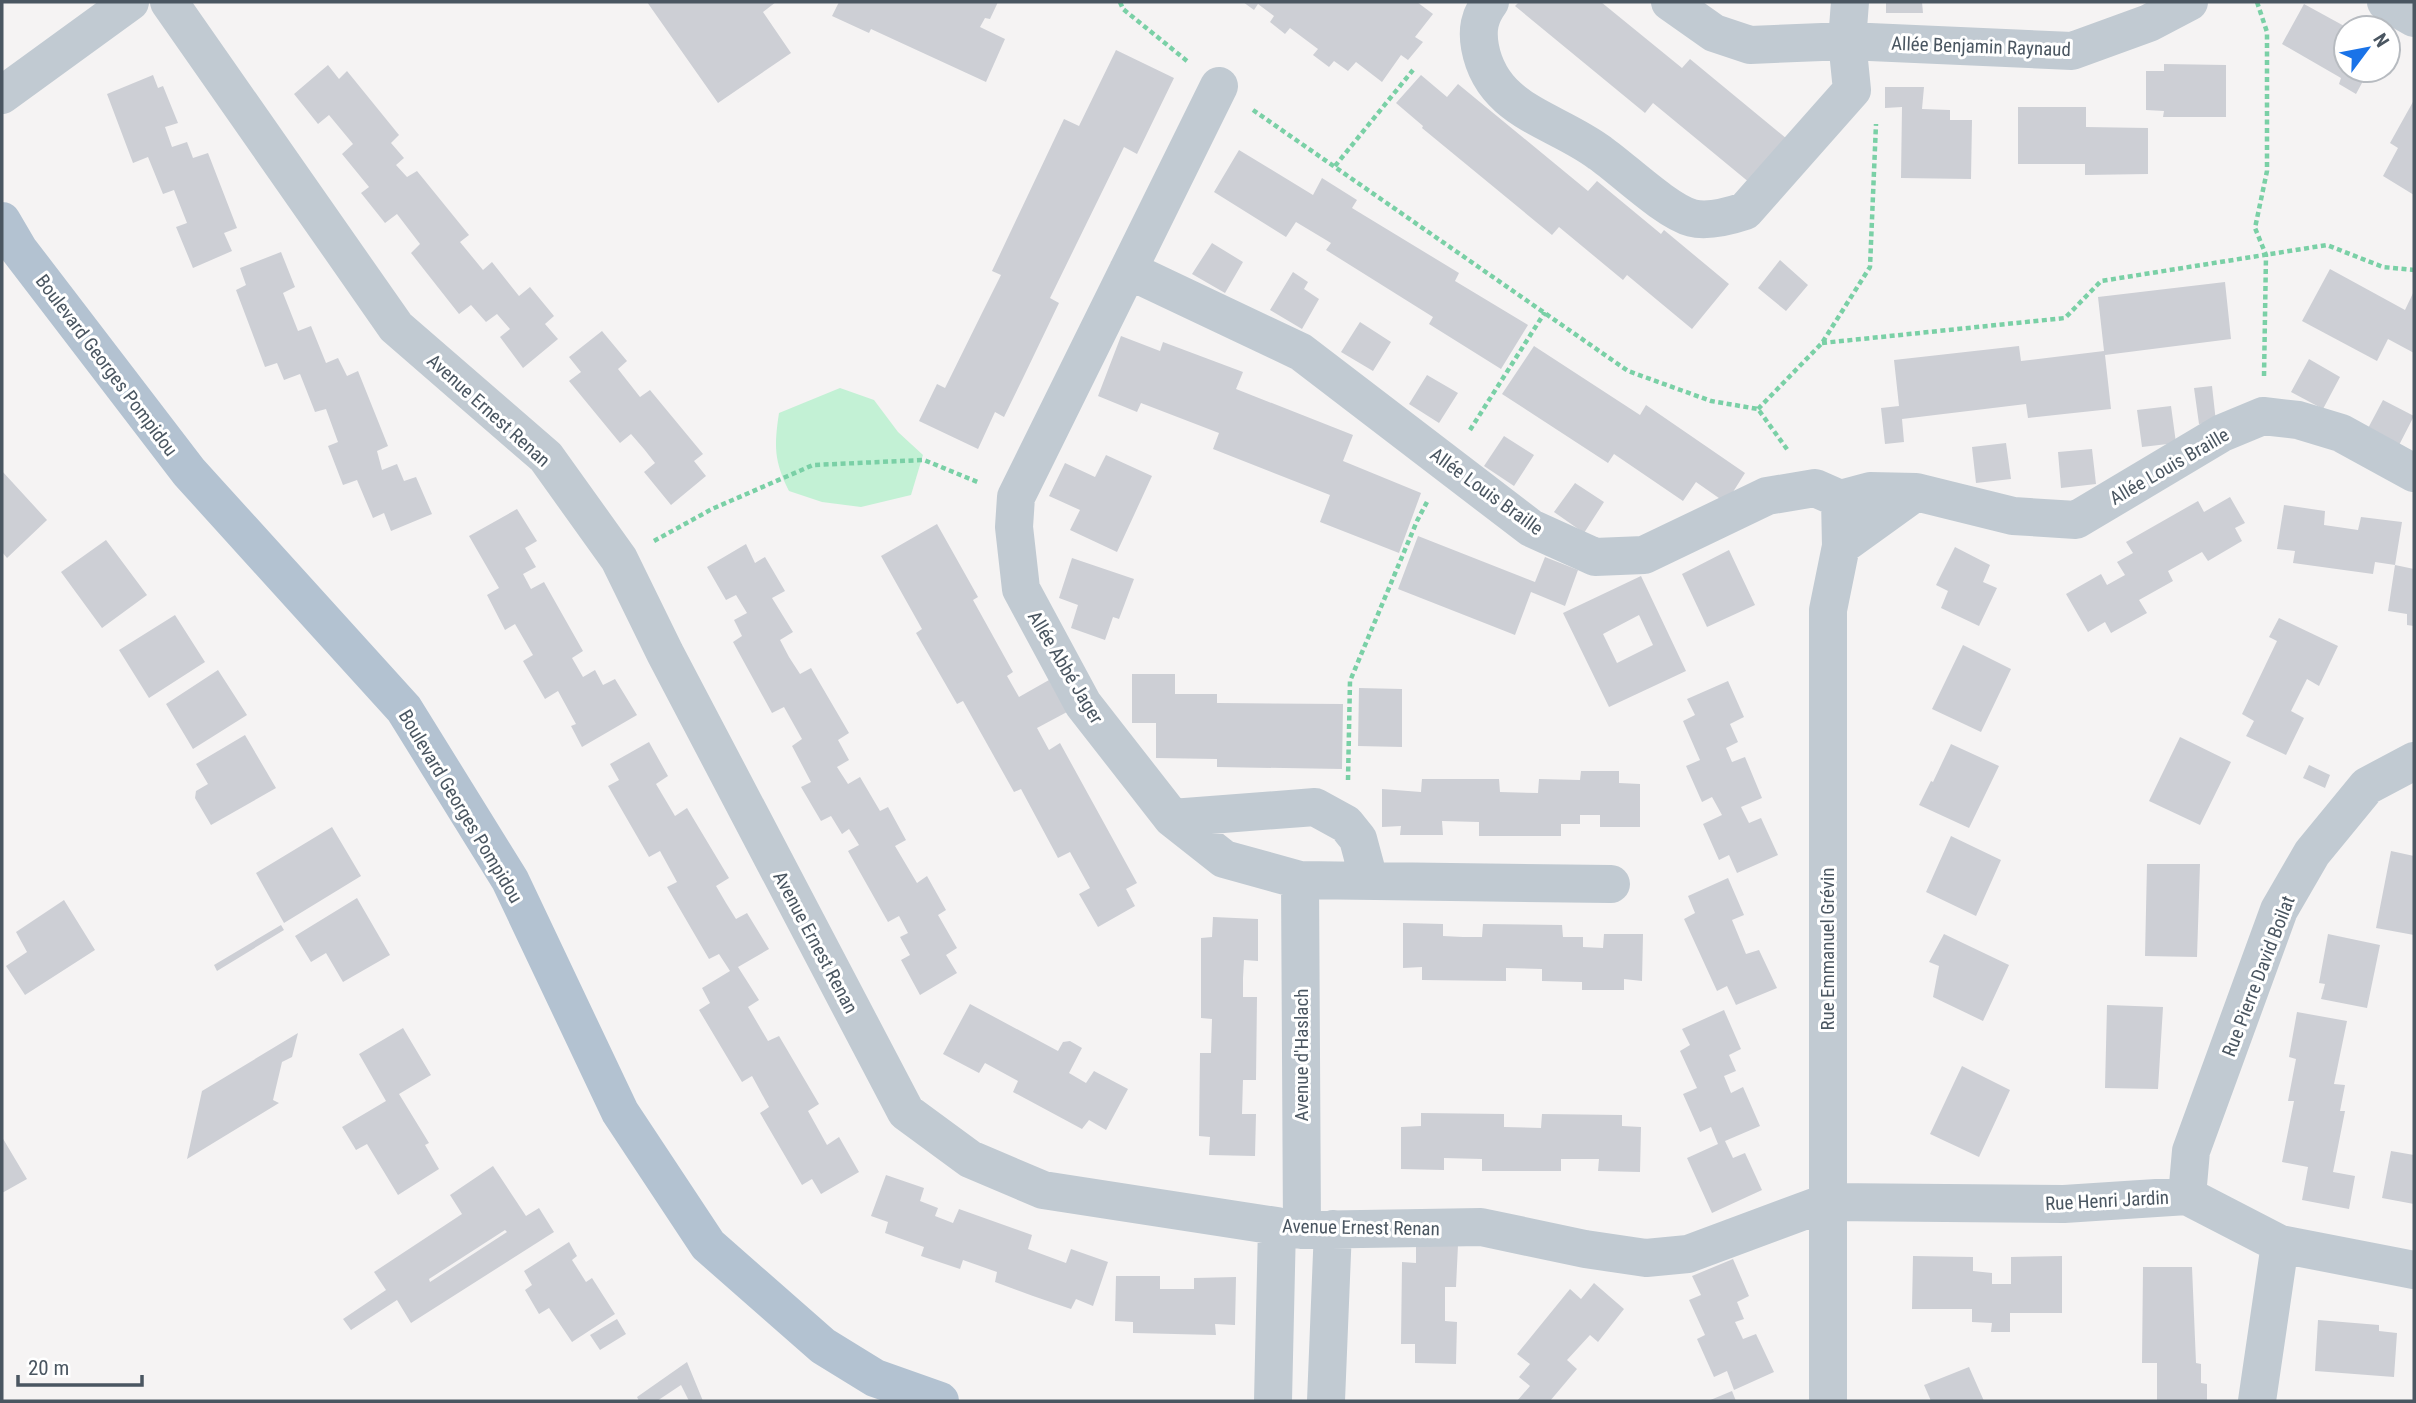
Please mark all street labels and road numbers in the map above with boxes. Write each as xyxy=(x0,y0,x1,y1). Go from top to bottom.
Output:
street label: Allée Benjamin Raynaud xyxy=(1891,32,2071,61)
street label: Boulevard Georges Pompidou xyxy=(31,270,182,461)
street label: Avenue Ernest Renan xyxy=(422,349,555,472)
street label: Allée Louis Braille xyxy=(2106,423,2233,510)
street label: Allée Louis Braille xyxy=(1426,443,1548,540)
street label: Allée Abbé Jager xyxy=(1023,607,1108,728)
street label: Boulevard Georges Pompidou xyxy=(394,705,527,907)
street label: Avenue Ernest Renan xyxy=(768,867,863,1017)
street label: Rue Emmanuel Grévin xyxy=(1816,867,1839,1031)
street label: Rue Pierre David Boilat xyxy=(2217,892,2300,1060)
street label: Avenue d'Haslach xyxy=(1290,989,1313,1121)
street label: Rue Henri Jardin xyxy=(2045,1186,2169,1215)
street label: Avenue Ernest Renan xyxy=(1282,1215,1440,1240)

